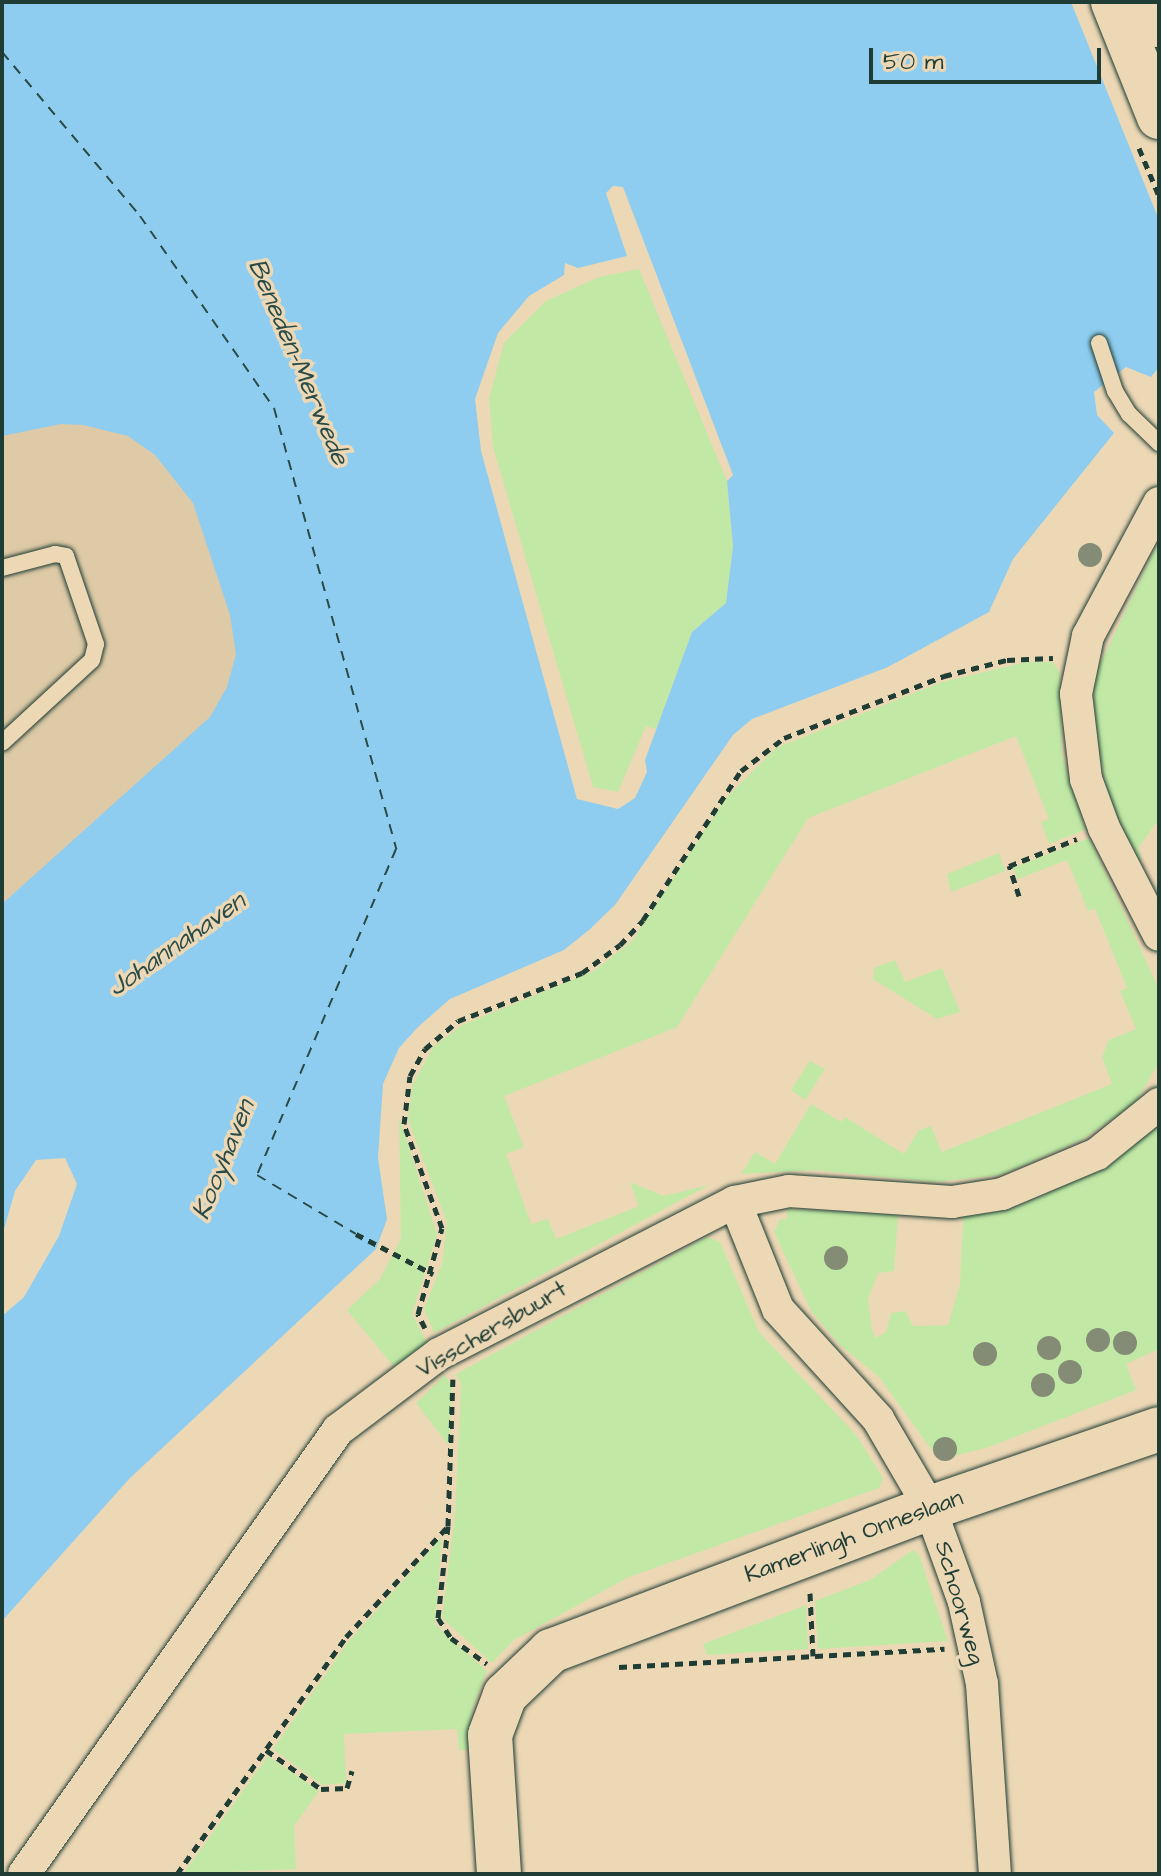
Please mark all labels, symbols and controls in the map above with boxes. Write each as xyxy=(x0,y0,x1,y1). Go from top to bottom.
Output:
scale bar xyxy=(873,32,1105,82)
text: 50 m xyxy=(883,45,943,79)
water label: Beneden-Merwede xyxy=(241,254,355,470)
water label: Johannahaven xyxy=(102,886,252,1004)
water label: Kooyhaven xyxy=(186,1096,262,1224)
street label: Visschersbuurt xyxy=(412,1275,572,1385)
street label: Kamerlingh Onneslaan xyxy=(741,1484,967,1590)
street label: Schoorweg xyxy=(928,1538,990,1668)

